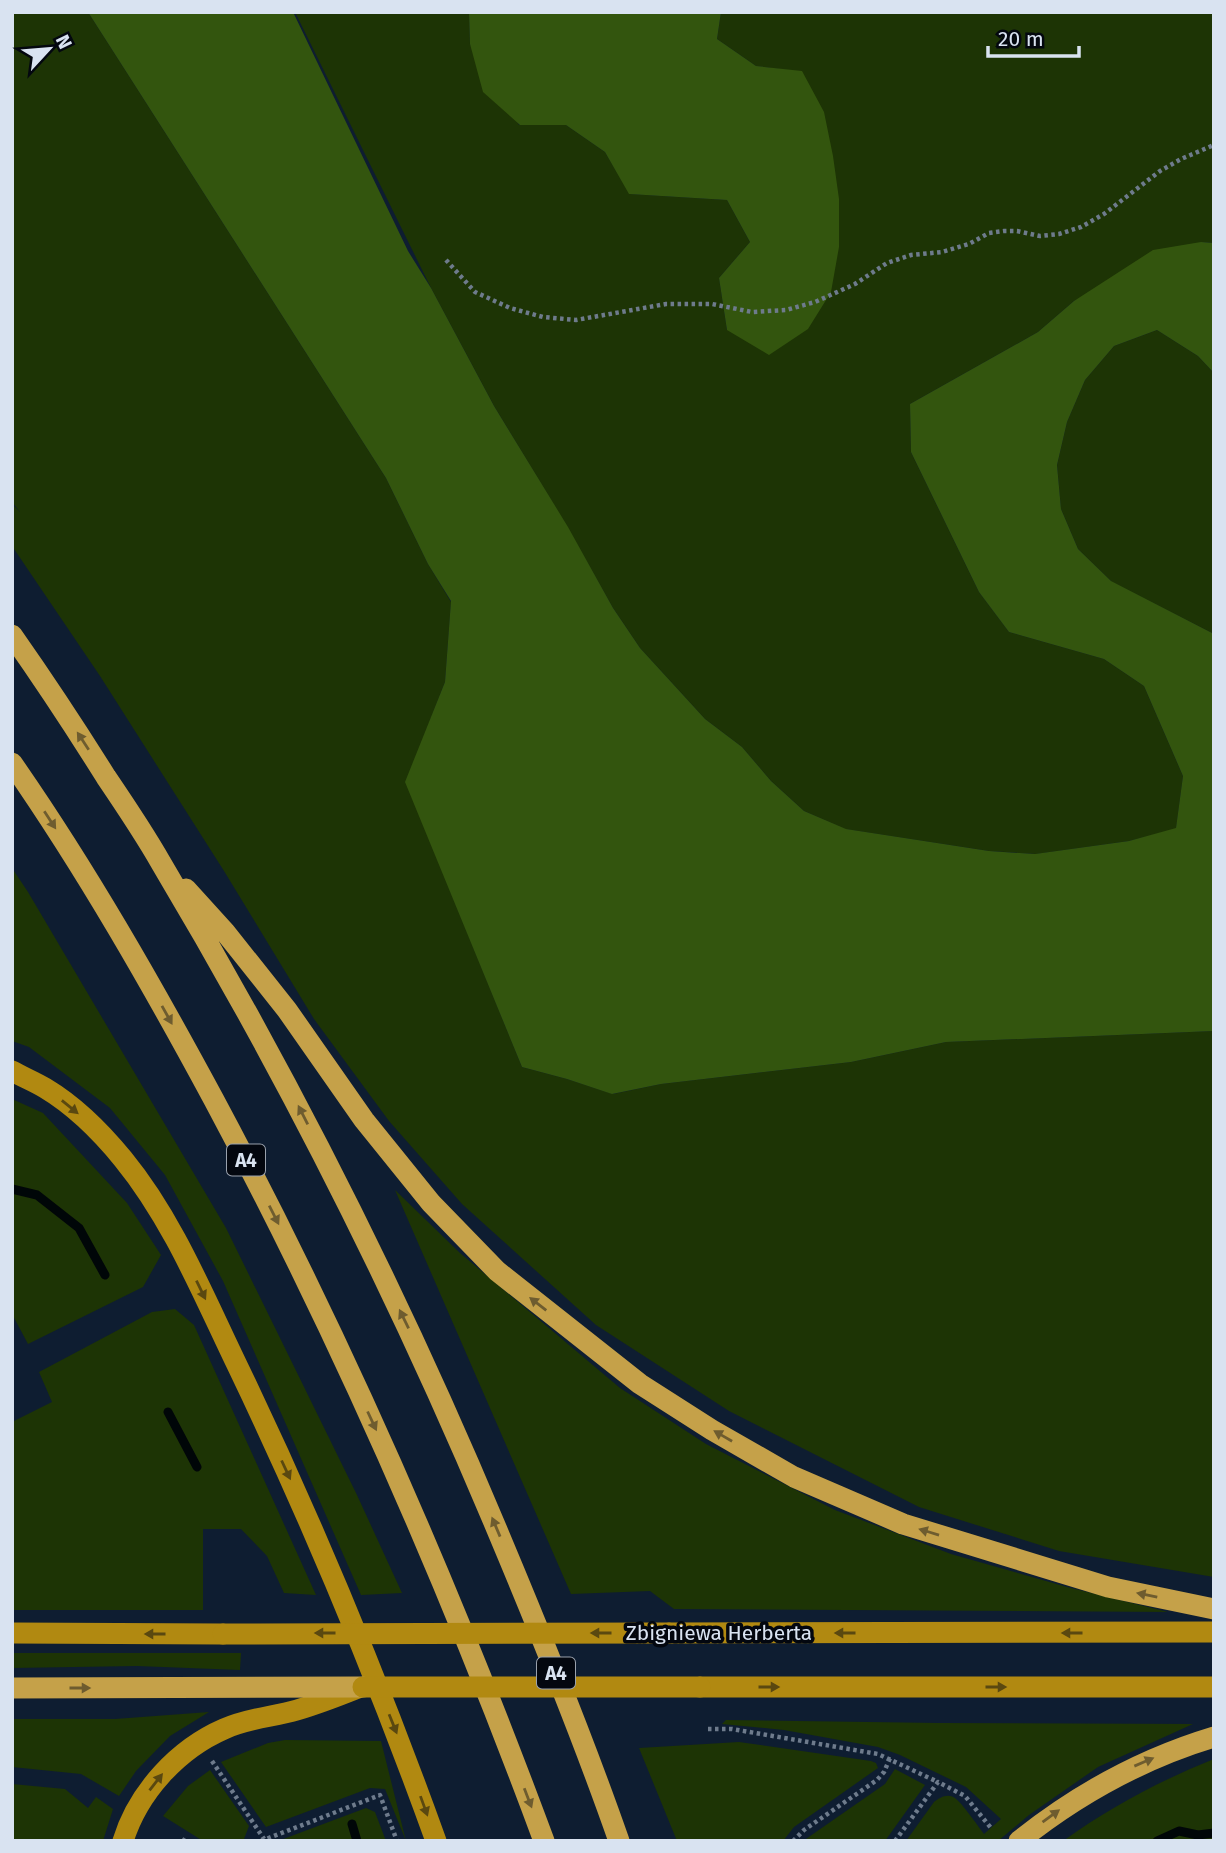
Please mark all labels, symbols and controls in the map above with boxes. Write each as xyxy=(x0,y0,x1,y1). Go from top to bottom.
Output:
north arrow xyxy=(14,14,84,84)
scale bar xyxy=(988,14,1079,58)
text: 20 m xyxy=(998,26,1044,52)
text: N xyxy=(51,31,77,52)
one-way arrow xyxy=(77,731,90,750)
one-way arrow xyxy=(43,810,56,829)
one-way arrow xyxy=(161,1005,173,1024)
one-way arrow xyxy=(61,1099,79,1114)
one-way arrow xyxy=(297,1105,309,1125)
road number: A4 xyxy=(227,1144,265,1176)
one-way arrow xyxy=(269,1205,280,1225)
one-way arrow xyxy=(195,1280,207,1300)
one-way arrow xyxy=(530,1296,548,1311)
one-way arrow xyxy=(398,1309,410,1329)
one-way arrow xyxy=(367,1410,378,1431)
one-way arrow xyxy=(713,1430,732,1442)
one-way arrow xyxy=(281,1459,292,1480)
one-way arrow xyxy=(490,1517,502,1537)
one-way arrow xyxy=(918,1526,939,1536)
one-way arrow xyxy=(1136,1590,1158,1601)
street label: Zbigniewa Herberta xyxy=(626,1620,812,1646)
one-way arrow xyxy=(313,1627,335,1639)
one-way arrow xyxy=(590,1627,612,1639)
one-way arrow xyxy=(833,1627,855,1639)
one-way arrow xyxy=(1061,1627,1083,1639)
one-way arrow xyxy=(144,1628,166,1640)
road number: A4 xyxy=(537,1658,575,1688)
one-way arrow xyxy=(758,1681,780,1693)
one-way arrow xyxy=(985,1681,1007,1693)
one-way arrow xyxy=(70,1682,92,1693)
one-way arrow xyxy=(387,1714,398,1735)
one-way arrow xyxy=(1134,1756,1155,1767)
one-way arrow xyxy=(149,1773,164,1791)
one-way arrow xyxy=(522,1787,533,1808)
one-way arrow xyxy=(419,1796,430,1817)
one-way arrow xyxy=(1042,1810,1060,1824)

